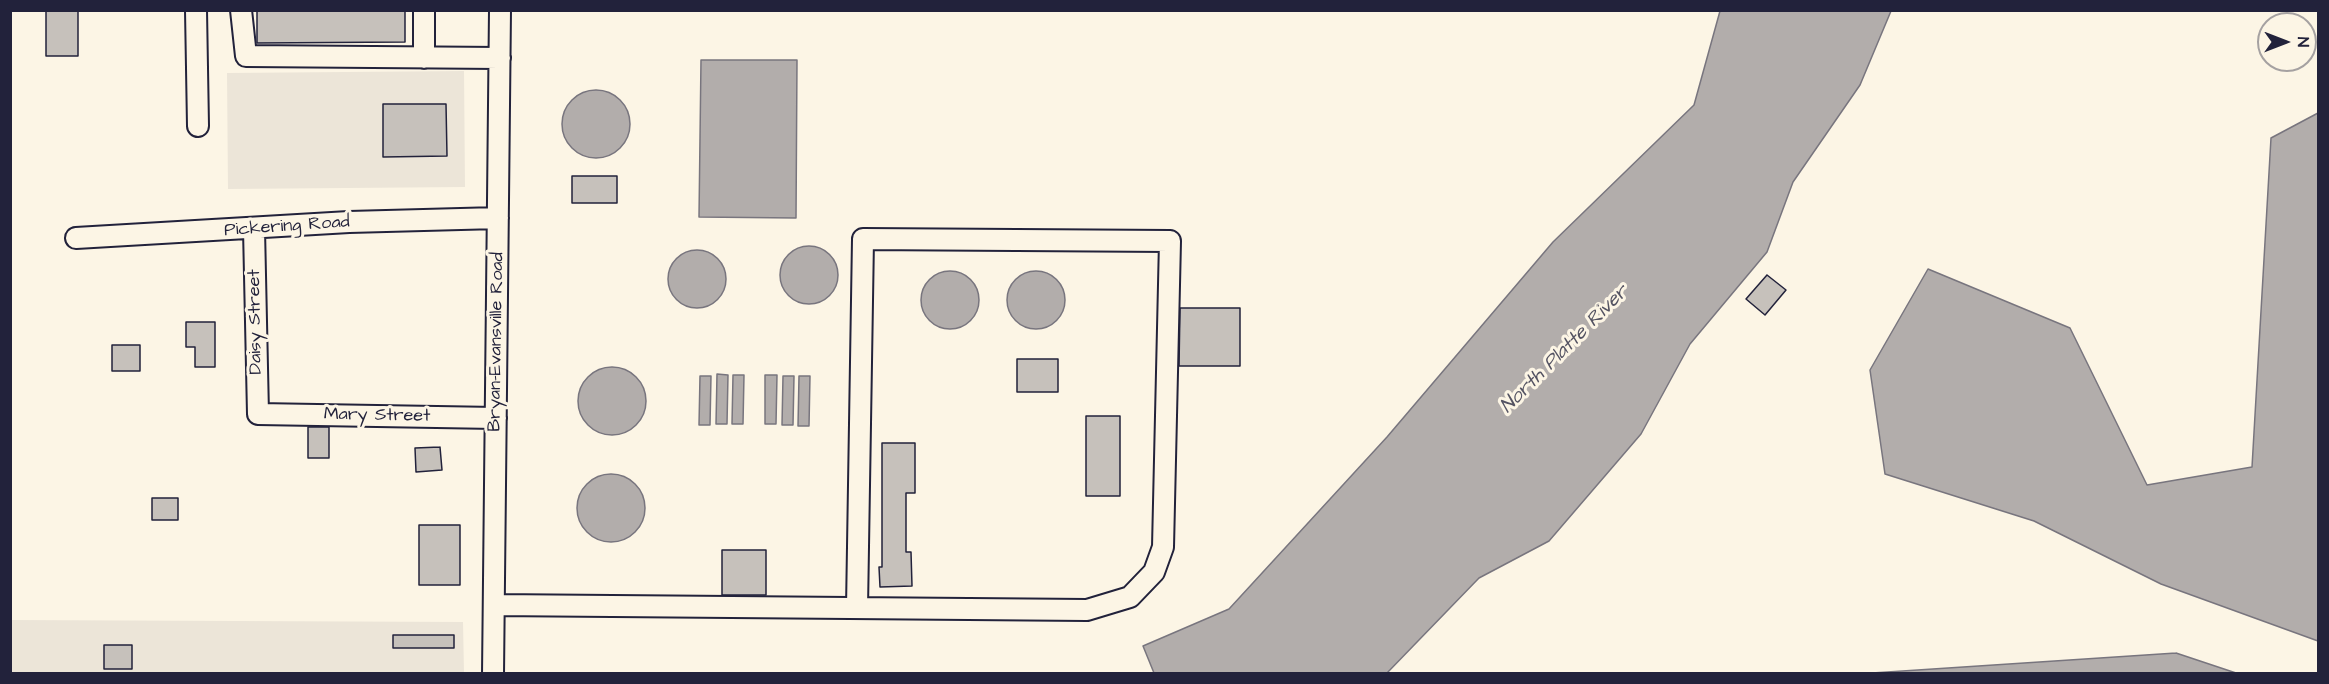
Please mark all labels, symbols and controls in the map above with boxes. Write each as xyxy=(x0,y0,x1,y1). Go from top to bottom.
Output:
north arrow xyxy=(2257,12,2317,72)
text: N xyxy=(2292,37,2314,47)
street label: Pickering Road xyxy=(223,212,351,242)
street label: Bryan-Evansville Road xyxy=(485,252,509,432)
street label: Daisy Street xyxy=(244,269,268,375)
water label: North Platte River xyxy=(1496,281,1634,419)
street label: Mary Street xyxy=(324,404,430,428)

